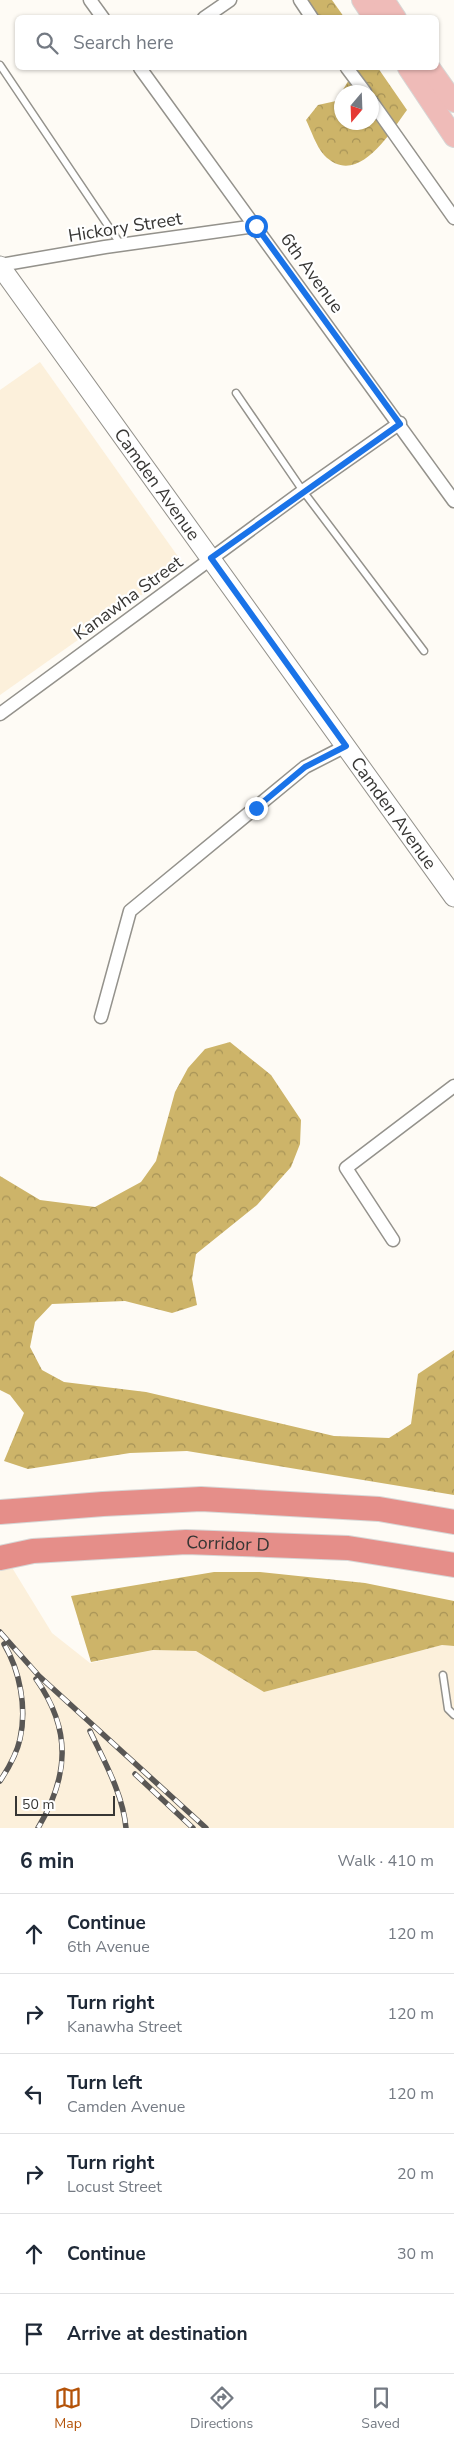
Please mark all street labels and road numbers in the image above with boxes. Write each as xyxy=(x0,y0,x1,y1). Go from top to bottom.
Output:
street label: Hickory Street xyxy=(66,206,184,248)
street label: 6th Avenue xyxy=(275,228,349,318)
street label: Camden Avenue xyxy=(109,423,206,545)
street label: Kanawha Street xyxy=(69,550,188,646)
street label: Camden Avenue xyxy=(345,752,442,874)
street label: Corridor D xyxy=(186,1530,270,1557)

